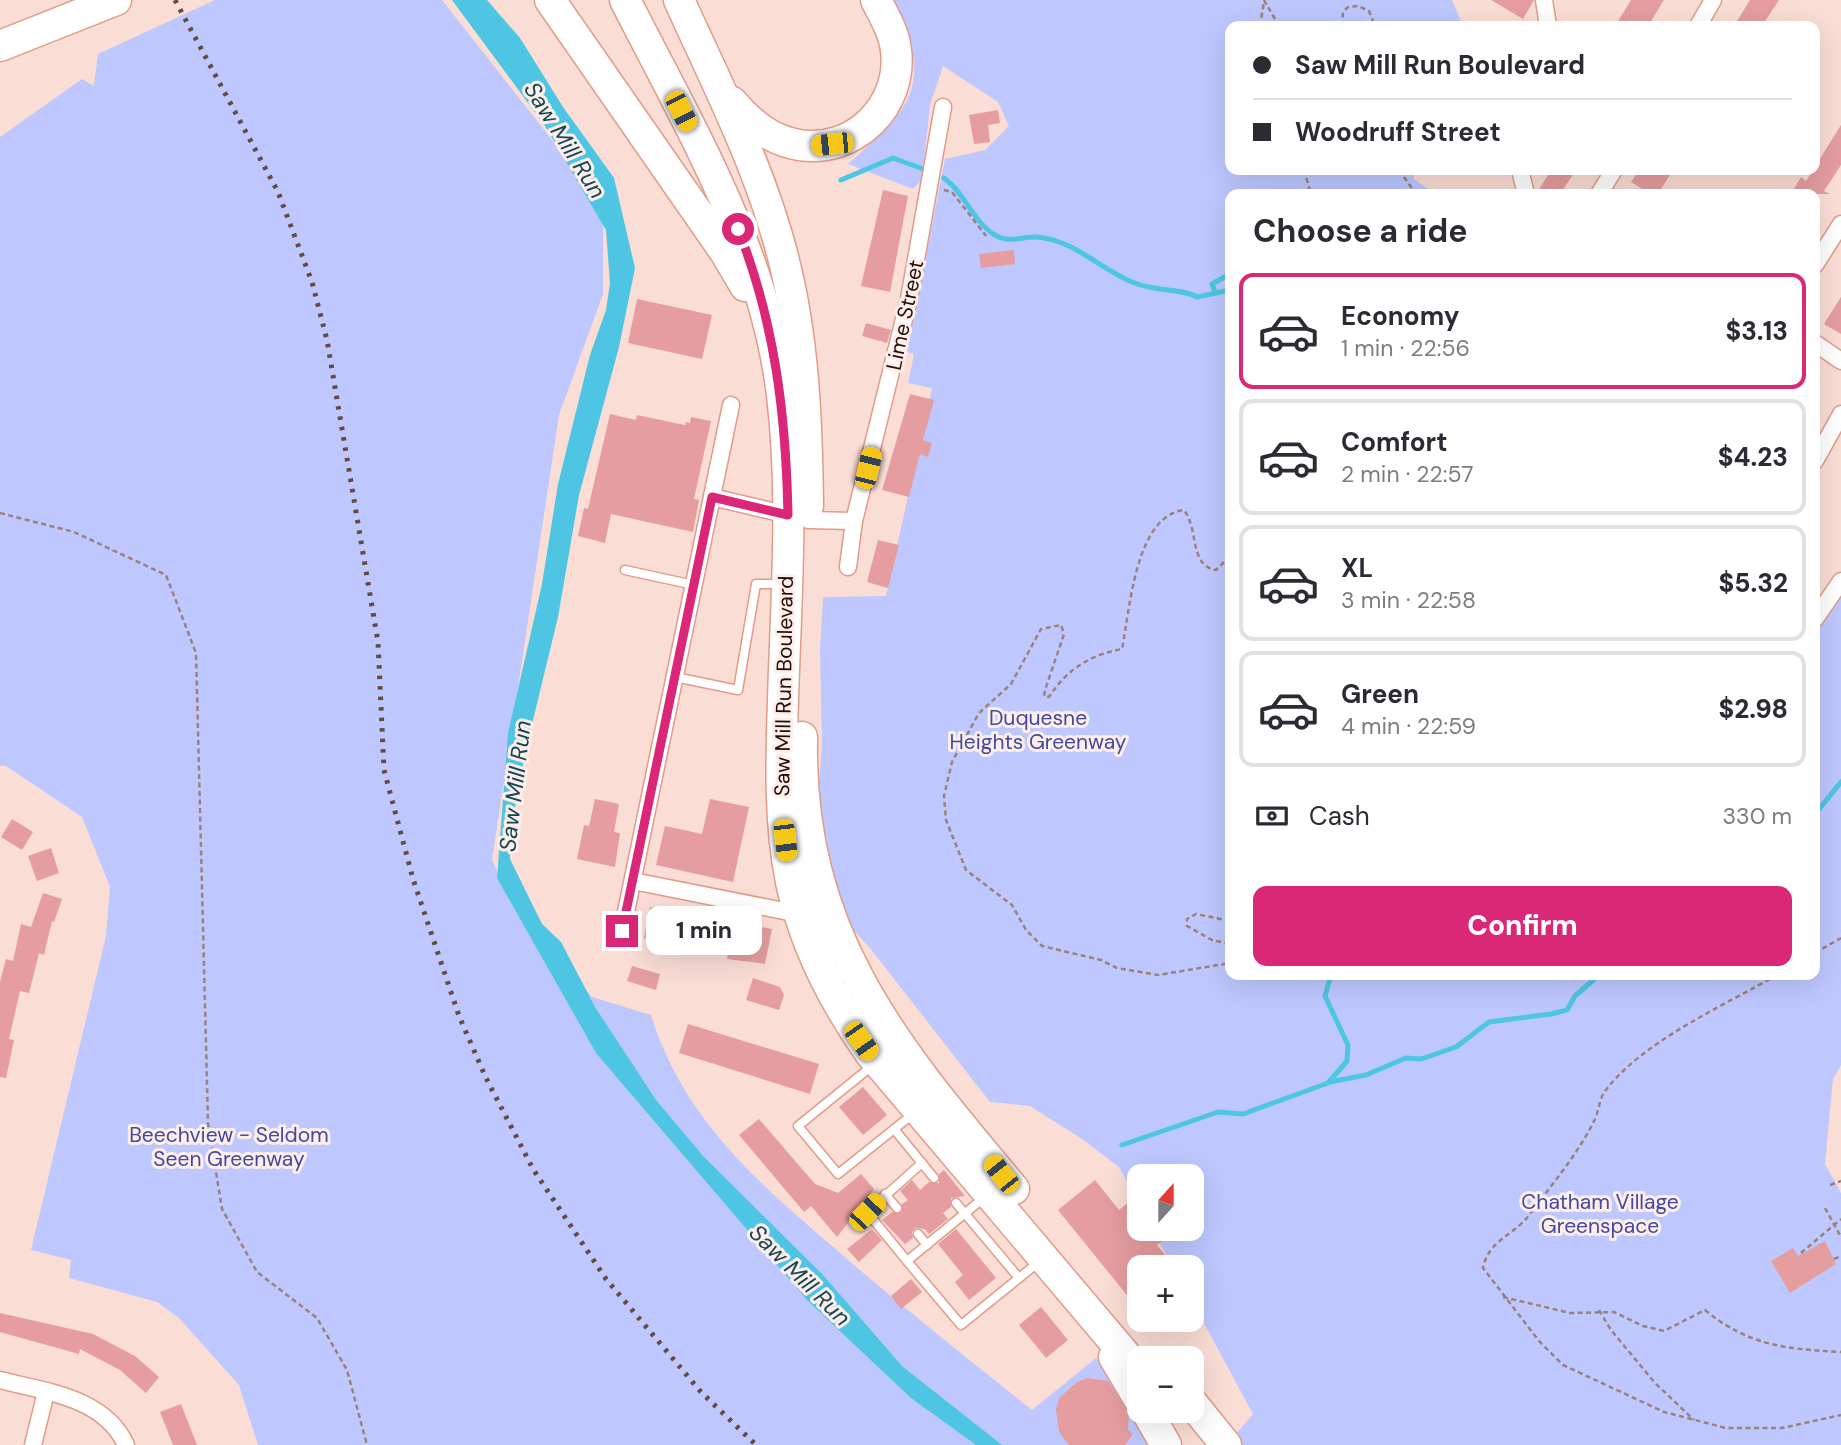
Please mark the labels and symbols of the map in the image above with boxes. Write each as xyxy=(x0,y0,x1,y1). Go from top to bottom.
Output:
water label: Saw Mill Run xyxy=(517,76,613,204)
car xyxy=(663,88,700,134)
car xyxy=(811,131,854,157)
route start xyxy=(722,213,754,245)
street label: Lime Street xyxy=(880,257,930,373)
car xyxy=(853,445,884,491)
street label: Saw Mill Run Boulevard xyxy=(768,575,800,797)
park label: Duquesne Heights Greenway xyxy=(949,704,1127,756)
water label: Saw Mill Run xyxy=(492,719,538,853)
car xyxy=(773,818,798,862)
callout: 1 min xyxy=(646,906,762,956)
route end xyxy=(606,915,638,947)
car xyxy=(841,1018,882,1064)
park label: Beechview - Seldom Seen Greenway xyxy=(129,1121,329,1173)
car xyxy=(980,1151,1023,1197)
north arrow xyxy=(1127,1164,1204,1241)
park label: Chatham Village Greenspace xyxy=(1521,1188,1679,1240)
car xyxy=(845,1190,890,1234)
water label: Saw Mill Run xyxy=(743,1218,857,1332)

